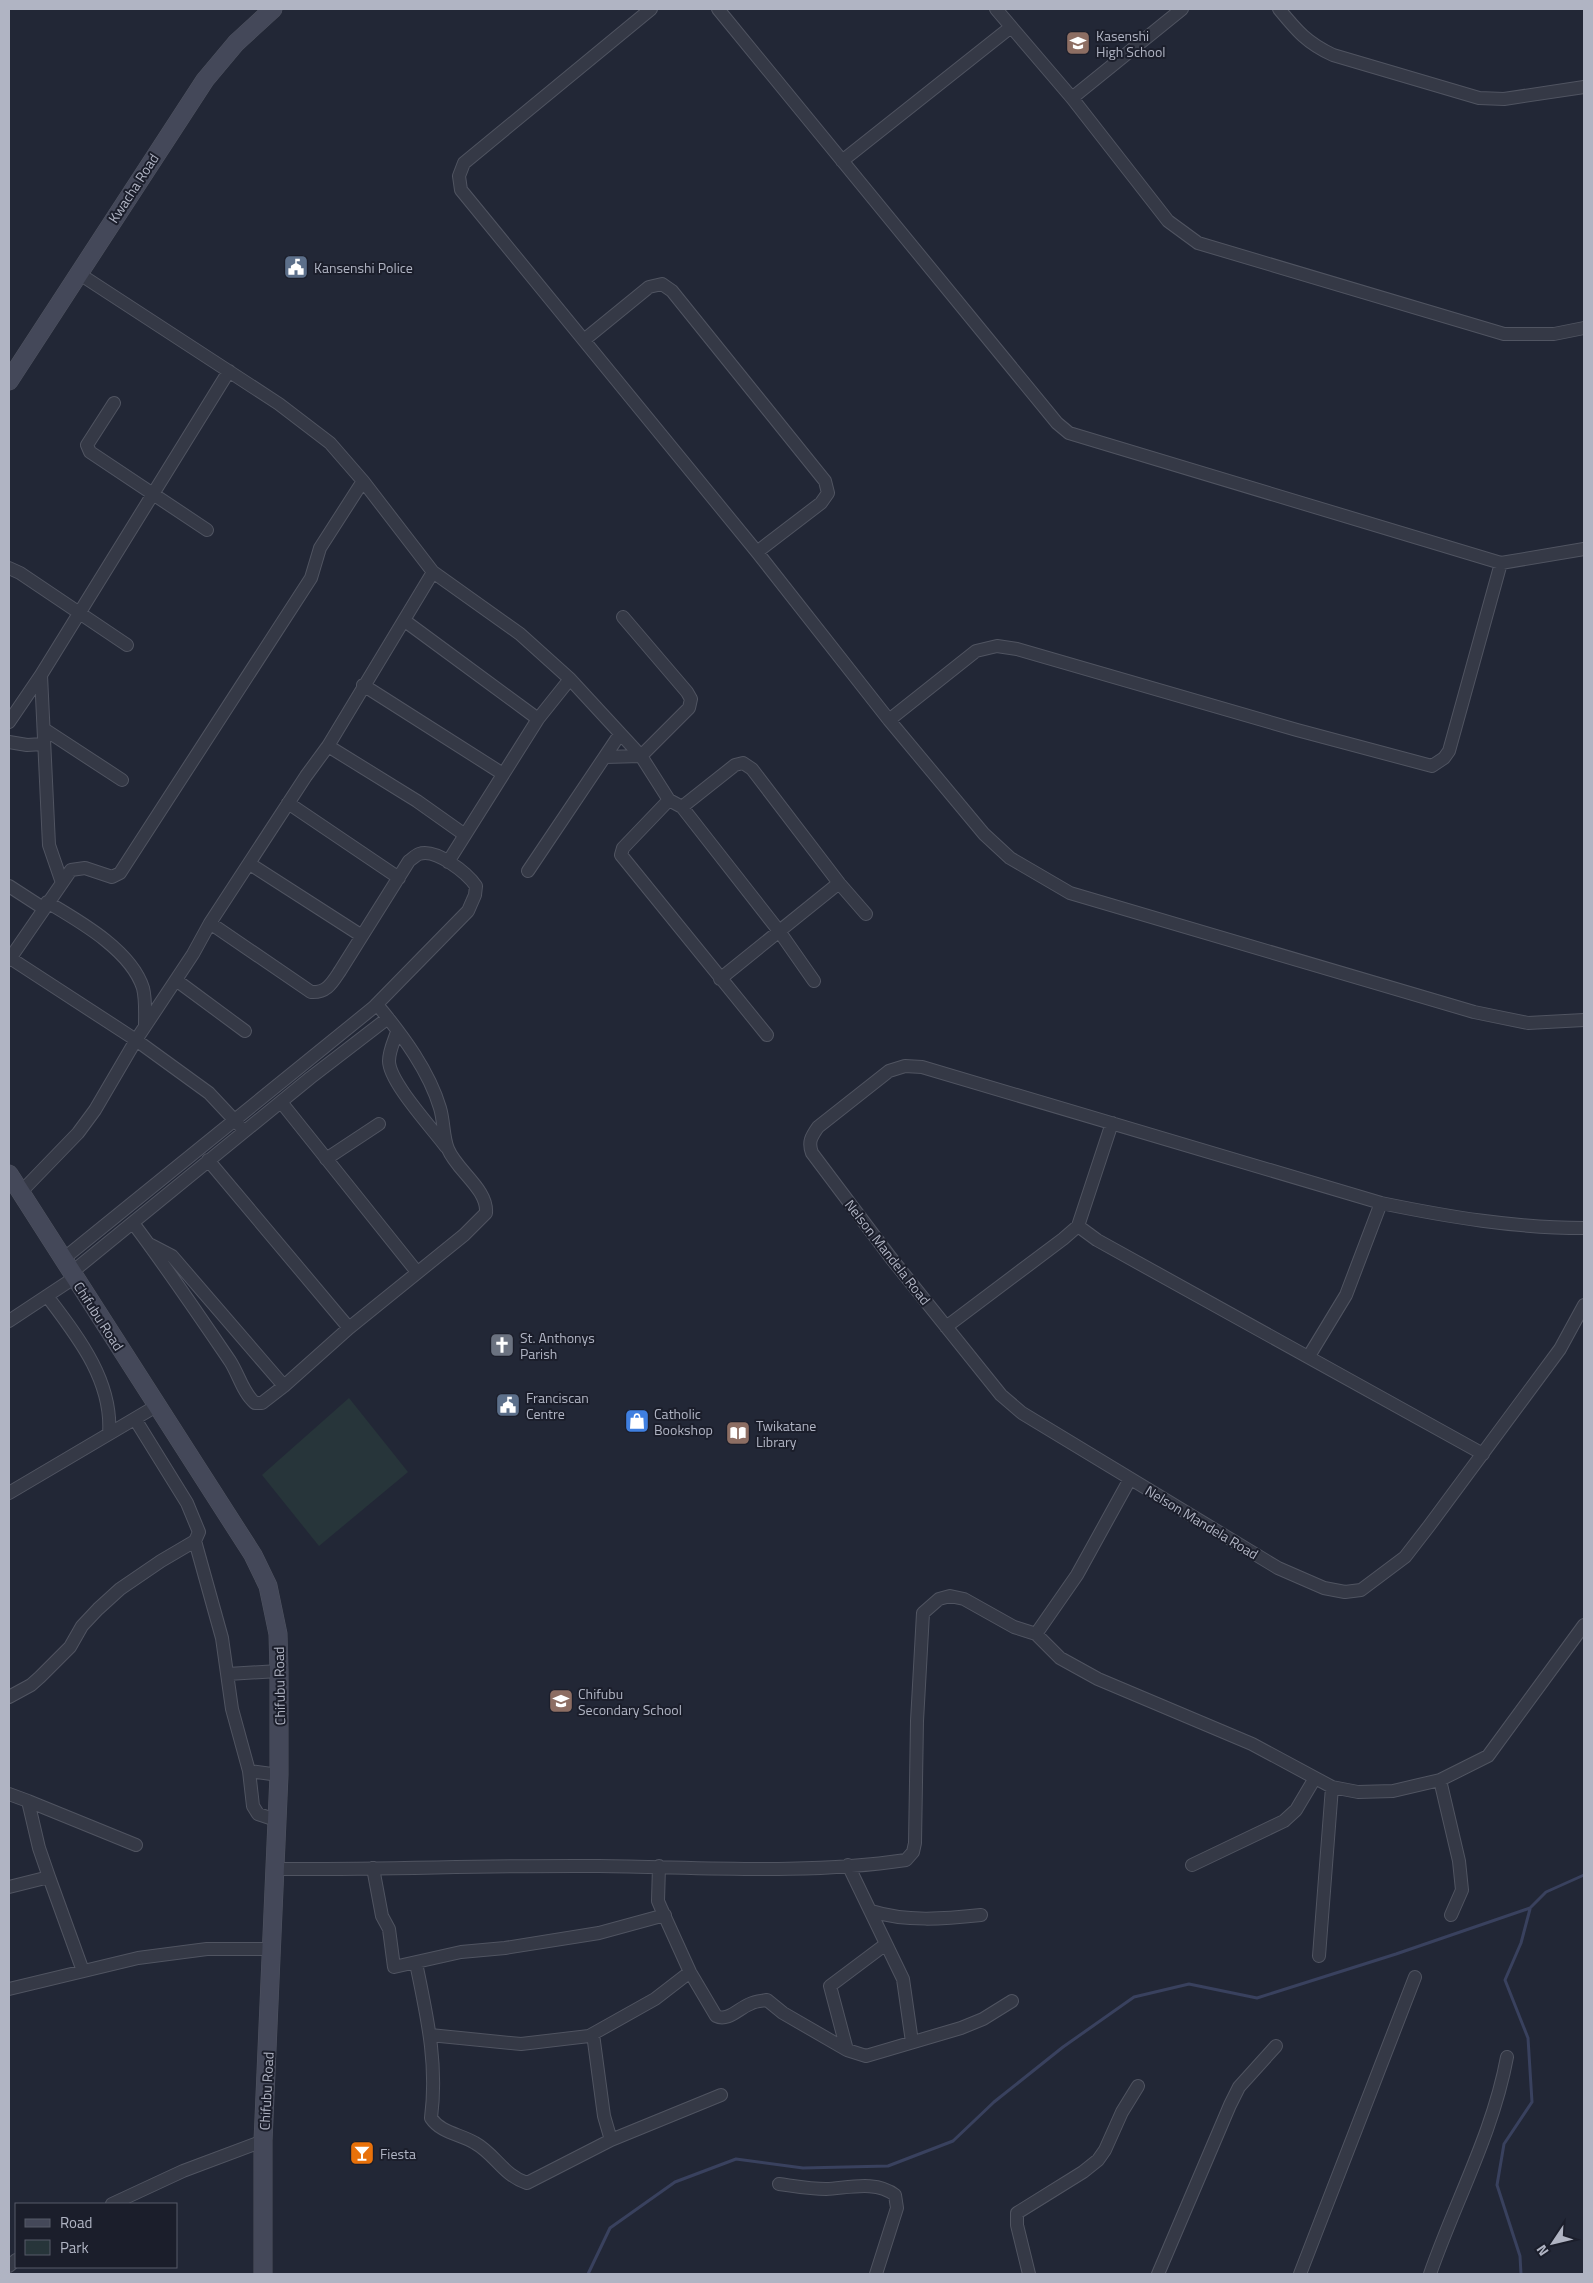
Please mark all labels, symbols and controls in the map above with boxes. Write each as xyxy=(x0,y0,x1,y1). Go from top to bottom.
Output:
place label: Kasenshi High School xyxy=(1096,25,1166,62)
school or university icon: Kasenshi High School xyxy=(1065,30,1091,56)
street label: Kwacha Road xyxy=(103,149,163,227)
public building icon: Kansenshi Police xyxy=(283,254,309,280)
place label: Kansenshi Police xyxy=(314,257,413,278)
street label: Nelson Mandela Road xyxy=(840,1195,936,1309)
street label: Chifubu Road xyxy=(69,1277,129,1355)
place label: St. Anthonys Parish xyxy=(520,1327,595,1364)
church icon: St. Anthonys Parish xyxy=(489,1332,515,1358)
place label: Franciscan Centre xyxy=(526,1387,589,1424)
public building icon: Franciscan Centre xyxy=(495,1392,521,1418)
place label: Catholic Bookshop xyxy=(654,1403,713,1440)
shop icon: Catholic Bookshop xyxy=(624,1408,650,1434)
place label: Twikatane Library xyxy=(756,1415,816,1452)
library icon: Twikatane Library xyxy=(725,1420,751,1446)
street label: Nelson Mandela Road xyxy=(1141,1480,1263,1564)
street label: Chifubu Road xyxy=(268,1647,290,1725)
place label: Chifubu Secondary School xyxy=(578,1683,682,1720)
school or university icon: Chifubu Secondary School xyxy=(548,1688,574,1714)
street label: Chifubu Road xyxy=(253,2051,279,2131)
bar icon: Fiesta xyxy=(349,2140,375,2166)
place label: Fiesta xyxy=(380,2143,416,2164)
legend xyxy=(15,2203,178,2268)
text: Road xyxy=(60,2211,92,2234)
north arrow xyxy=(1528,2218,1578,2268)
text: Park xyxy=(60,2236,89,2259)
text: N xyxy=(1531,2241,1553,2261)

